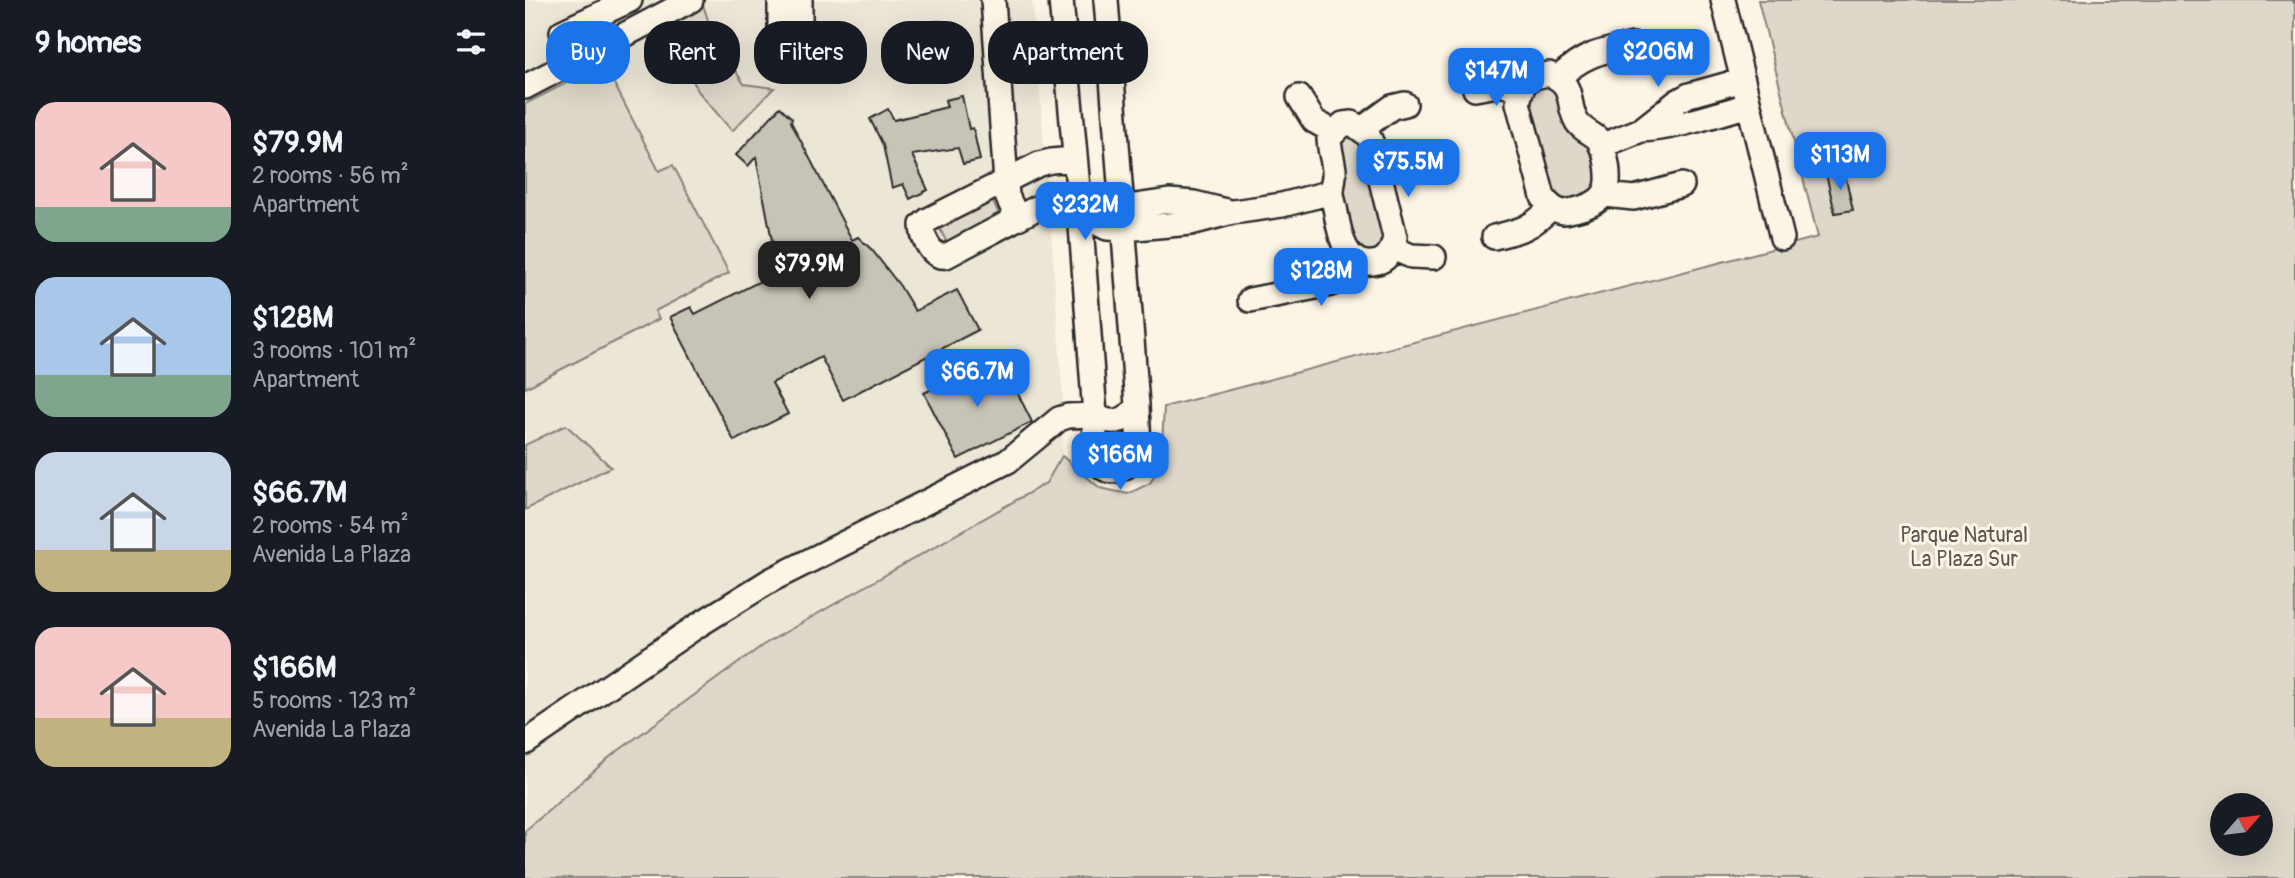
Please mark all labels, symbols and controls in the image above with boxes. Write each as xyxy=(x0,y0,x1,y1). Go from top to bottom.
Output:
chip: Buy xyxy=(546,21,630,84)
chip: Rent xyxy=(644,21,740,84)
chip: Filters xyxy=(754,21,867,84)
chip: New xyxy=(881,21,974,84)
chip: Apartment xyxy=(988,21,1148,84)
icon: filters xyxy=(452,23,490,61)
text: 9 homes xyxy=(35,24,141,61)
pin: $206M xyxy=(1609,29,1707,89)
text: $206M xyxy=(1623,37,1693,66)
pin: $147M xyxy=(1447,48,1545,108)
text: $147M xyxy=(1464,56,1528,85)
text: $79.9M xyxy=(252,124,343,161)
icon: home xyxy=(91,130,175,214)
pin: $113M xyxy=(1791,132,1889,192)
pin: $75.5M xyxy=(1351,140,1465,199)
text: $113M xyxy=(1810,140,1870,169)
text: $75.5M xyxy=(1372,147,1444,176)
text: 2 rooms · 56 m² xyxy=(252,161,409,190)
pin: $232M xyxy=(1036,182,1134,242)
text: Apartment xyxy=(252,190,359,219)
text: $232M xyxy=(1052,190,1118,219)
pin: $79.9M xyxy=(752,242,866,301)
pin: $128M xyxy=(1272,248,1370,308)
text: $79.9M xyxy=(774,249,844,278)
text: $128M xyxy=(1290,256,1352,285)
text: $128M xyxy=(252,299,333,336)
icon: home xyxy=(91,305,175,389)
text: 3 rooms · 101 m² xyxy=(252,336,416,365)
pin: $66.7M xyxy=(920,350,1034,409)
text: $66.7M xyxy=(940,357,1014,386)
text: Apartment xyxy=(252,365,359,394)
pin: $166M xyxy=(1071,433,1169,492)
text: $166M xyxy=(1088,440,1152,469)
text: $66.7M xyxy=(252,474,347,511)
icon: home xyxy=(91,480,175,564)
text: 2 rooms · 54 m² xyxy=(252,511,409,540)
park label: Parque Natural La Plaza Sur xyxy=(1900,522,2028,573)
text: Avenida La Plaza xyxy=(252,540,411,569)
text: $166M xyxy=(252,649,337,686)
icon: home xyxy=(91,655,175,739)
text: 5 rooms · 123 m² xyxy=(252,686,416,715)
text: Avenida La Plaza xyxy=(252,715,411,744)
north arrow xyxy=(2210,793,2273,856)
map controls xyxy=(2210,793,2273,856)

